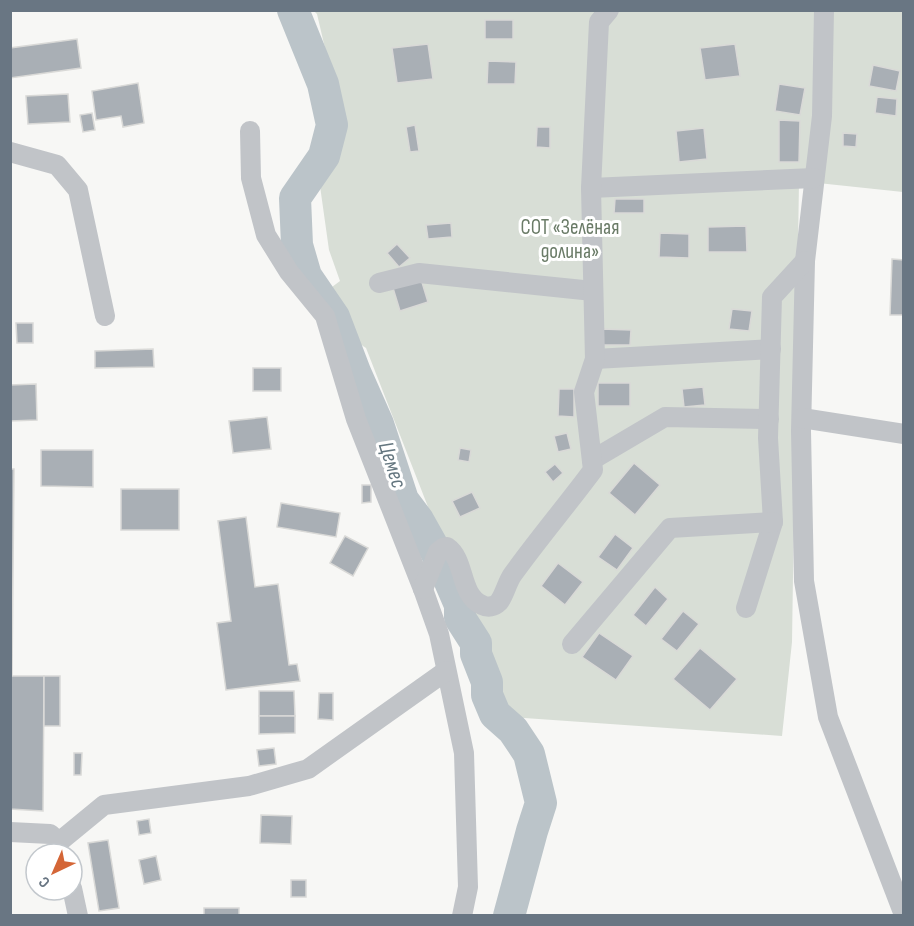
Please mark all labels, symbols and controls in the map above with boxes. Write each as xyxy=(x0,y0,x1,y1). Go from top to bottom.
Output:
park label: СОТ «Зелёная долина» xyxy=(521,215,619,264)
water label: Цемес xyxy=(372,438,412,492)
north arrow xyxy=(24,842,84,902)
text: С xyxy=(35,872,54,891)

